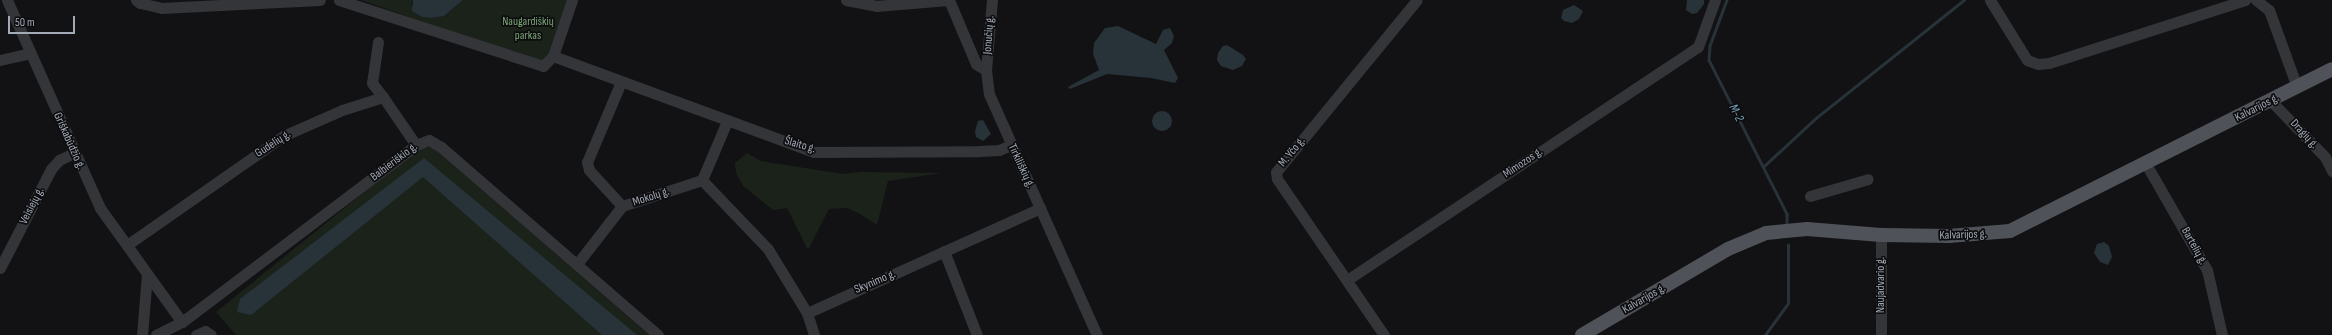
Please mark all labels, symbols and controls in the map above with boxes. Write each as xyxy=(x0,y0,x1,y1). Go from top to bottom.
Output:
scale bar xyxy=(10,8,77,34)
text: 50 m xyxy=(15,15,35,30)
park label: Naugardiškių parkas xyxy=(502,15,554,43)
street label: Jonučių g. xyxy=(980,15,998,55)
street label: Kalvarijos g. xyxy=(2233,91,2281,125)
water label: M-2 xyxy=(1725,102,1747,124)
street label: Griškabūdžio g. xyxy=(50,110,88,172)
street label: Dragių g. xyxy=(2287,116,2321,152)
street label: Gudelių g. xyxy=(252,127,294,161)
street label: Šlaito g. xyxy=(783,134,817,156)
street label: M. Yčo g. xyxy=(1276,134,1308,170)
street label: Balbieriškio g. xyxy=(368,140,420,184)
street label: Tirkiliškių g. xyxy=(1005,142,1037,190)
street label: Mimozos g. xyxy=(1501,145,1545,181)
street label: Mokolų g. xyxy=(631,184,671,210)
street label: Veisiejų g. xyxy=(17,185,47,227)
street label: Bartelių g. xyxy=(2178,225,2210,267)
street label: Kalvarijos g. xyxy=(1939,227,1987,243)
street label: Naujadvario g. xyxy=(1874,257,1888,313)
street label: Skynimo g. xyxy=(852,267,898,297)
street label: Kalvarijos g. xyxy=(1620,281,1668,317)

